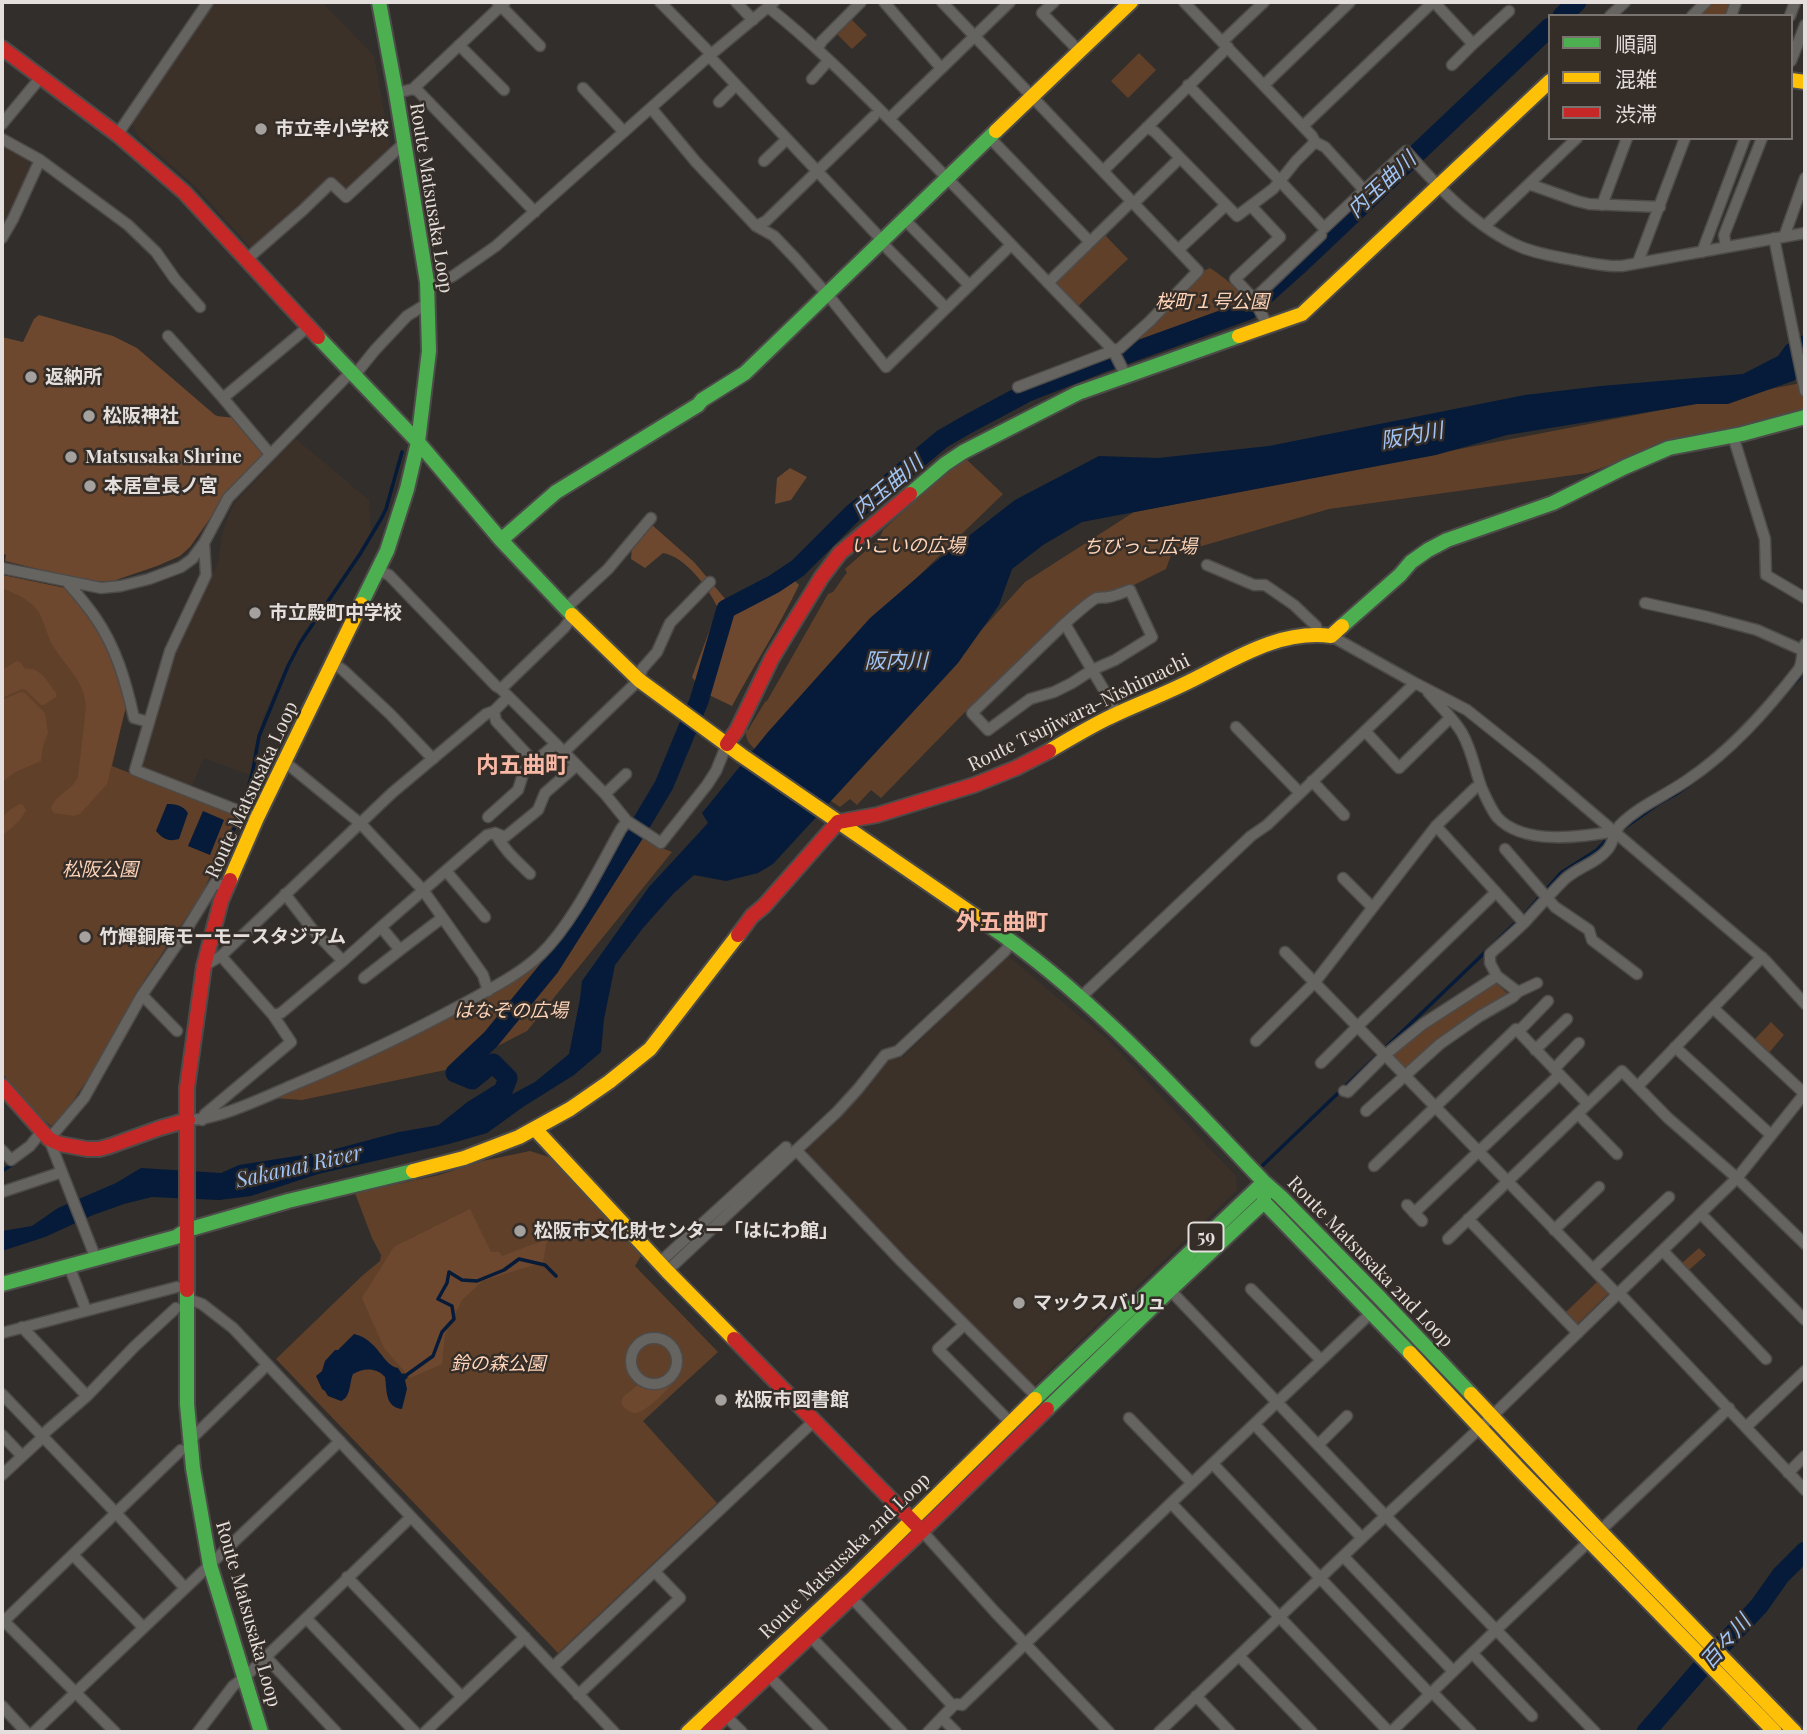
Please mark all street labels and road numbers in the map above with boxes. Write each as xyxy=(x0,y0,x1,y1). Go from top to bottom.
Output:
street label: Route Matsusaka Loop xyxy=(405,101,457,295)
street label: Route Tsujiwara-Nishimachi xyxy=(964,649,1194,777)
street label: Route Matsusaka Loop xyxy=(201,698,303,882)
street label: Route Matsusaka 2nd Loop xyxy=(1282,1172,1458,1352)
road number: 59 xyxy=(1188,1222,1224,1252)
street label: Route Matsusaka 2nd Loop xyxy=(755,1468,935,1644)
street label: Route Matsusaka Loop xyxy=(211,1518,285,1710)

